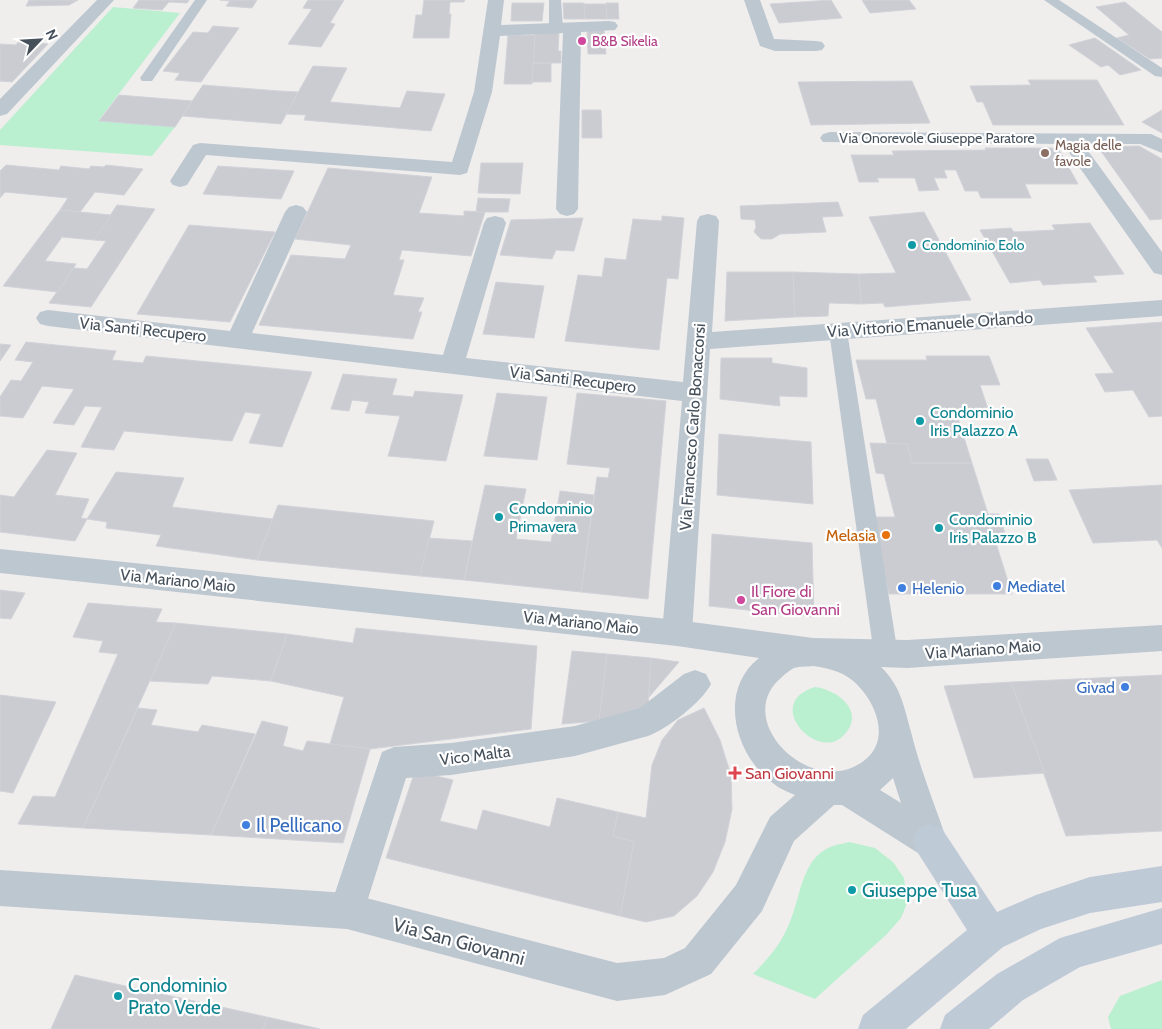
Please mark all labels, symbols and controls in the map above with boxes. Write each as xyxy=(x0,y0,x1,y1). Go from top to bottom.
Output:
north arrow xyxy=(15,15,65,65)
text: N xyxy=(42,26,62,43)
place label: B&B Sikelia xyxy=(592,32,658,50)
marker: B&B Sikelia xyxy=(576,35,588,47)
street label: Via Onorevole Giuseppe Paratore xyxy=(839,129,1035,147)
place label: Magia delle favole xyxy=(1055,136,1122,170)
marker: Magia delle favole xyxy=(1039,147,1051,159)
place label: Condominio Eolo xyxy=(922,236,1025,254)
marker: Condominio Eolo xyxy=(906,239,918,251)
street label: Via Vittorio Emanuele Orlando xyxy=(827,308,1034,341)
street label: Via Santi Recupero xyxy=(79,313,207,346)
street label: Via Francesco Carlo Bonaccorsi xyxy=(676,323,709,531)
street label: Via Santi Recupero xyxy=(509,362,637,397)
place label: Condominio Iris Palazzo A xyxy=(930,403,1018,440)
marker: Condominio Iris Palazzo A xyxy=(914,415,926,427)
place label: Condominio Primavera xyxy=(509,499,593,536)
place label: Condominio Iris Palazzo B xyxy=(949,510,1037,547)
marker: Condominio Primavera xyxy=(493,511,505,523)
marker: Condominio Iris Palazzo B xyxy=(933,522,945,534)
place label: Melasia xyxy=(826,526,876,545)
marker: Melasia xyxy=(880,529,892,541)
street label: Via Mariano Maio xyxy=(119,565,237,596)
place label: Mediatel xyxy=(1007,577,1065,596)
place label: Helenio xyxy=(912,579,964,598)
marker: Mediatel xyxy=(991,580,1003,592)
place label: Il Fiore di San Giovanni xyxy=(751,582,840,619)
marker: Helenio xyxy=(896,582,908,594)
marker: Il Fiore di San Giovanni xyxy=(735,594,747,606)
street label: Via Mariano Maio xyxy=(522,607,640,638)
street label: Via Mariano Maio xyxy=(925,636,1042,663)
place label: Givad xyxy=(1077,678,1115,697)
marker: Givad xyxy=(1119,681,1131,693)
street label: Vico Malta xyxy=(439,742,512,769)
place label: San Giovanni xyxy=(745,764,834,783)
marker: San Giovanni xyxy=(729,767,741,779)
place label: Il Pellicano xyxy=(256,814,342,837)
marker: Il Pellicano xyxy=(240,819,252,831)
place label: Giuseppe Tusa xyxy=(862,879,977,902)
marker: Giuseppe Tusa xyxy=(846,884,858,896)
street label: Via San Giovanni xyxy=(390,913,527,970)
place label: Condominio Prato Verde xyxy=(128,974,227,1019)
marker: Condominio Prato Verde xyxy=(112,990,124,1002)

